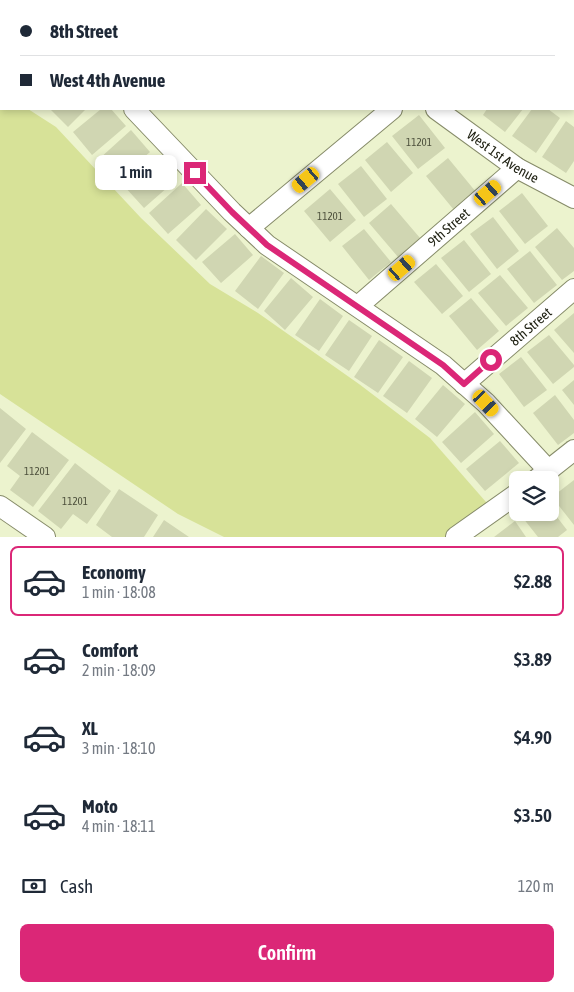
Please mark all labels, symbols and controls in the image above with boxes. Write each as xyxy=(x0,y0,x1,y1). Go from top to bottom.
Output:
text: 8th Street xyxy=(50,20,118,42)
text: West 4th Avenue xyxy=(50,69,165,91)
street label: West 1st Avenue xyxy=(464,126,541,186)
house number: 11201 xyxy=(406,136,432,148)
callout: 1 min xyxy=(95,156,178,190)
route end xyxy=(184,162,206,184)
text: 1 min xyxy=(120,163,152,181)
car xyxy=(289,165,322,195)
car xyxy=(471,177,504,209)
street label: 9th Street xyxy=(424,205,473,250)
house number: 11201 xyxy=(317,210,343,222)
car xyxy=(385,252,418,284)
street label: 8th Street xyxy=(506,304,555,349)
route start xyxy=(480,349,502,371)
car xyxy=(470,387,501,419)
house number: 11201 xyxy=(24,465,50,477)
map controls xyxy=(509,471,559,521)
button: layers xyxy=(509,471,559,521)
house number: 11201 xyxy=(62,495,88,507)
icon: car xyxy=(22,559,67,604)
text: Economy xyxy=(82,561,146,583)
text: $2.88 xyxy=(514,570,552,592)
text: 1 min · 18:08 xyxy=(82,583,156,601)
icon: car xyxy=(22,637,67,682)
text: Comfort xyxy=(82,639,138,661)
text: $3.89 xyxy=(514,648,552,670)
text: 2 min · 18:09 xyxy=(82,661,156,679)
icon: car xyxy=(22,715,67,760)
text: XL xyxy=(82,717,98,739)
text: $4.90 xyxy=(514,726,552,748)
text: 3 min · 18:10 xyxy=(82,739,155,757)
icon: car xyxy=(22,793,67,838)
text: Moto xyxy=(82,795,118,817)
text: $3.50 xyxy=(514,804,552,826)
text: 4 min · 18:11 xyxy=(82,817,155,835)
icon: cash xyxy=(20,872,48,900)
text: Cash xyxy=(60,875,93,897)
text: 120 m xyxy=(518,877,554,895)
button: Confirm xyxy=(20,924,554,982)

